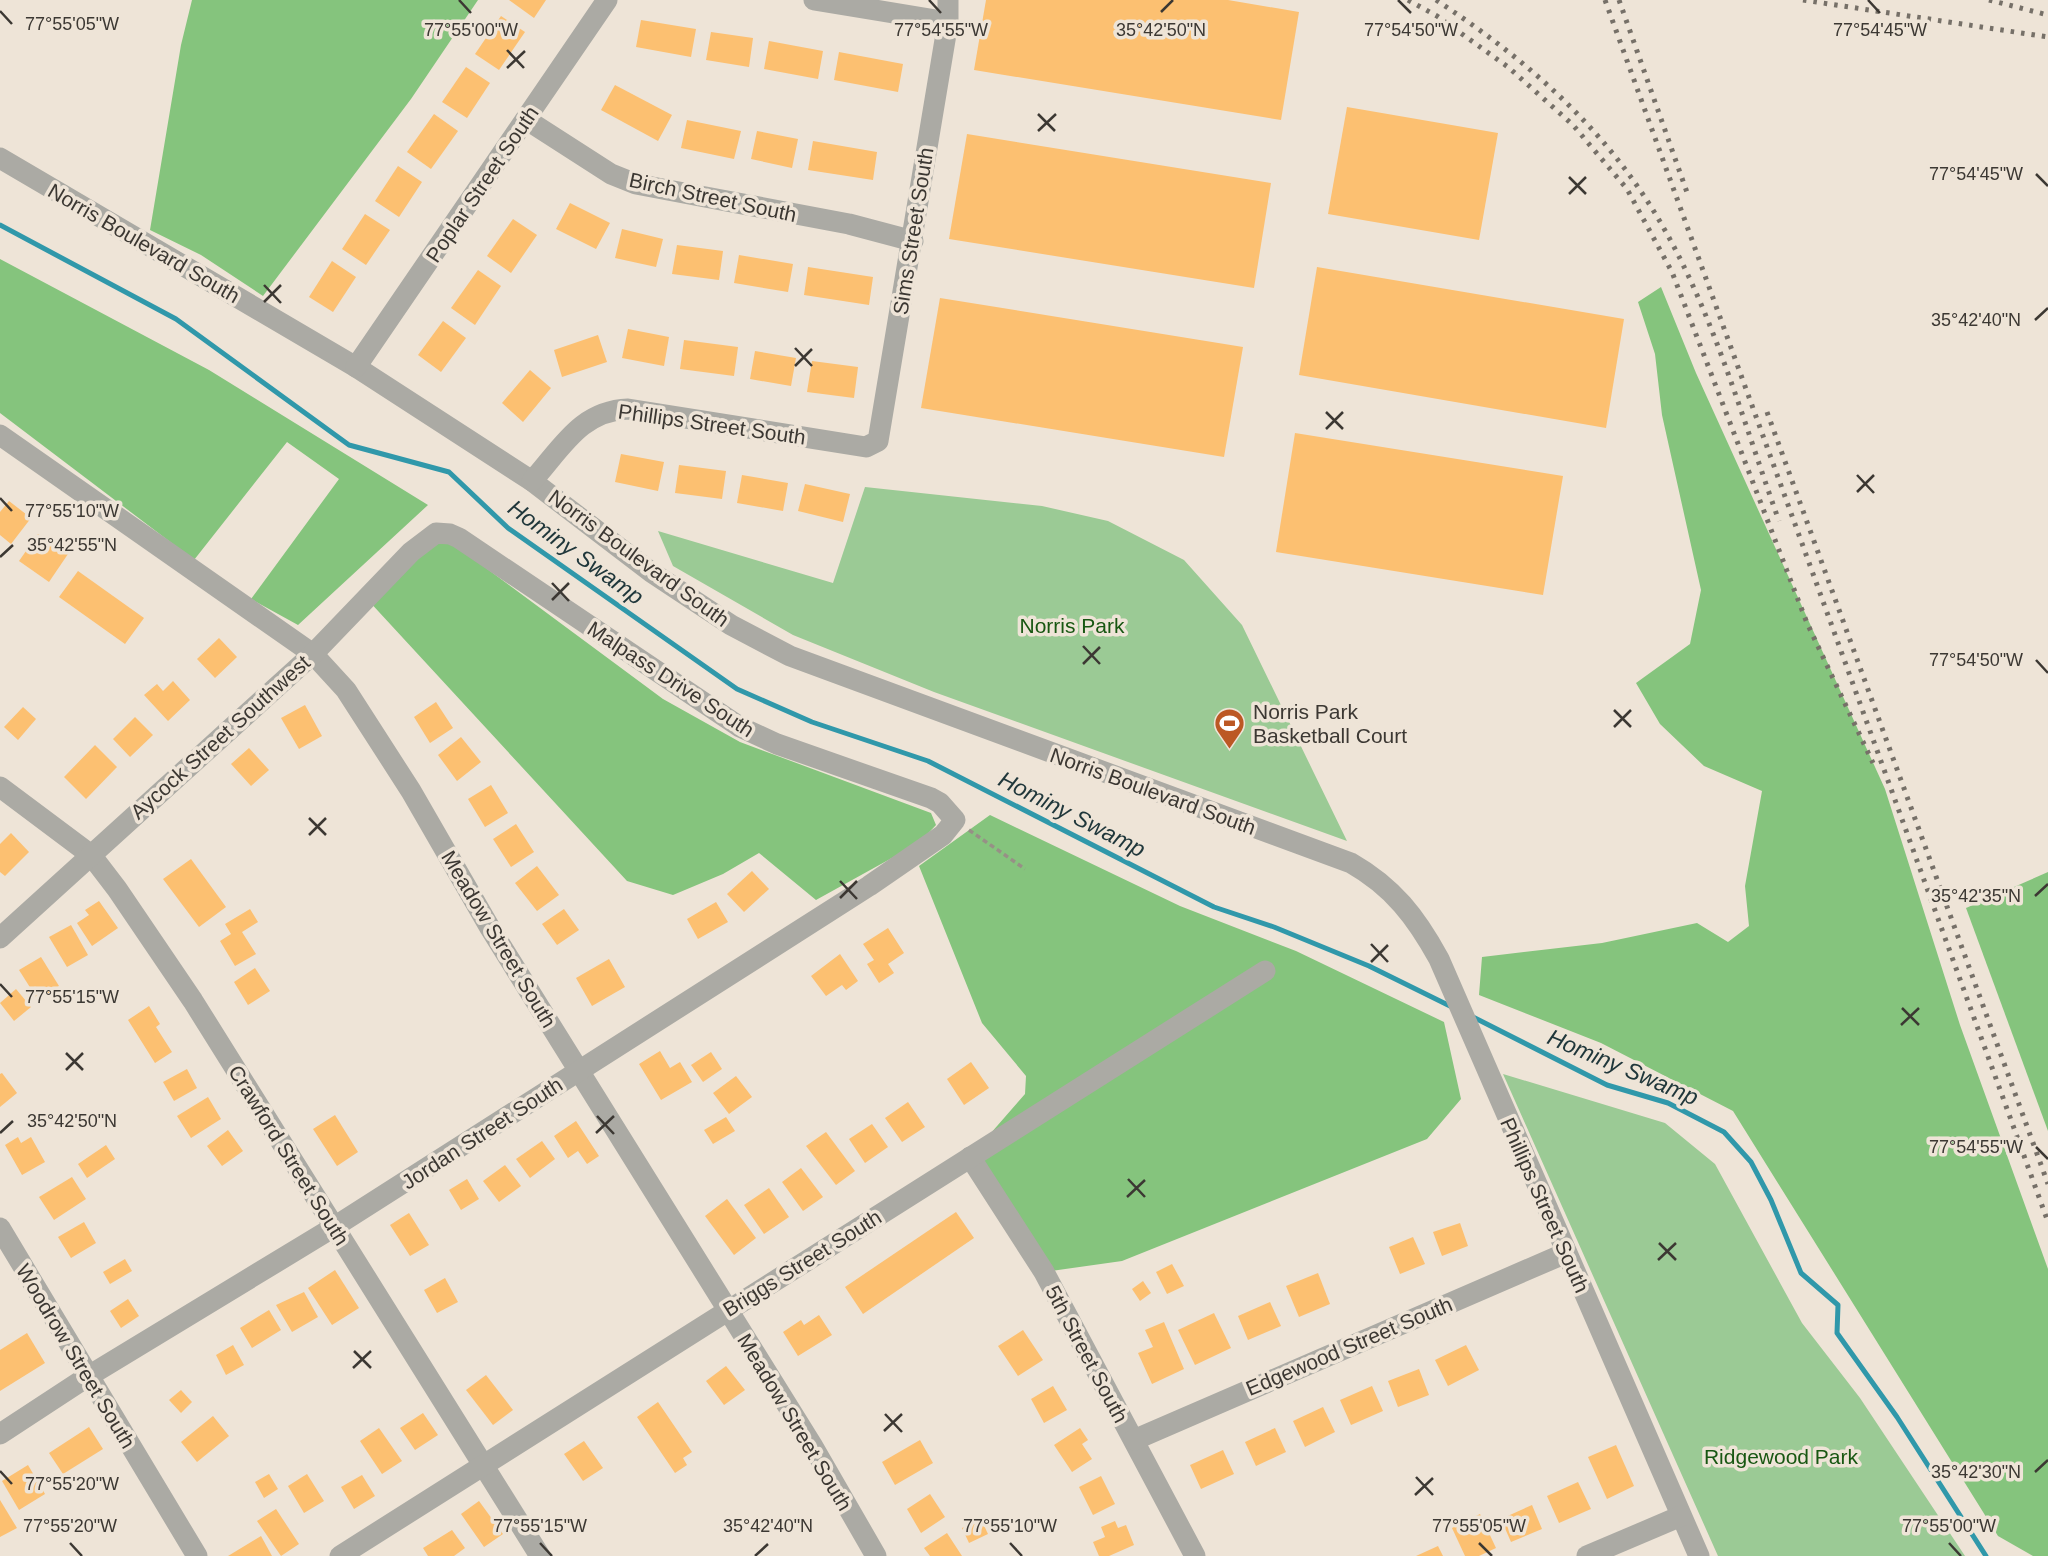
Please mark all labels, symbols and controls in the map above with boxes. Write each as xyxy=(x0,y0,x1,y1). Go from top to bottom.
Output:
text: 77°55'05"W xyxy=(25,14,119,34)
text: 77°55'00"W xyxy=(424,20,518,40)
text: 77°54'55"W xyxy=(894,20,988,40)
text: 35°42'50"N xyxy=(1116,20,1206,40)
text: 77°54'50"W xyxy=(1364,20,1458,40)
text: 77°54'45"W xyxy=(1833,20,1927,40)
street label: Poplar Street South xyxy=(421,102,543,266)
street label: Sims Street South xyxy=(888,146,938,316)
text: 77°54'45"W xyxy=(1929,164,2023,184)
street label: Birch Street South xyxy=(627,168,799,226)
street label: Norris Boulevard South xyxy=(44,179,244,307)
text: 35°42'40"N xyxy=(1931,310,2021,330)
street label: Phillips Street South xyxy=(617,399,807,449)
street label: Norris Boulevard South xyxy=(544,485,734,631)
water label: Hominy Swamp xyxy=(503,494,649,610)
text: 77°55'10"W xyxy=(25,501,119,521)
text: 35°42'55"N xyxy=(27,535,117,555)
park label: Norris Park xyxy=(1019,614,1125,637)
street label: Malpass Drive South xyxy=(583,617,759,741)
street label: Aycock Street Southwest xyxy=(126,650,314,824)
text: 77°54'50"W xyxy=(1929,650,2023,670)
place label: Norris Park Basketball Court xyxy=(1253,700,1407,747)
sports icon: Norris Park Basketball Court xyxy=(1213,706,1247,750)
street label: Norris Boulevard South xyxy=(1047,743,1259,839)
water label: Hominy Swamp xyxy=(994,766,1150,862)
street label: Meadow Street South xyxy=(437,847,561,1031)
text: 35°42'35"N xyxy=(1931,886,2021,906)
text: 77°55'15"W xyxy=(25,987,119,1007)
water label: Hominy Swamp xyxy=(1544,1024,1702,1111)
street label: Crawford Street South xyxy=(224,1061,354,1249)
street label: Jordan Street South xyxy=(397,1072,567,1194)
text: 35°42'50"N xyxy=(27,1111,117,1131)
street label: Phillips Street South xyxy=(1496,1114,1594,1296)
text: 77°54'55"W xyxy=(1929,1137,2023,1157)
street label: Briggs Street South xyxy=(719,1205,885,1321)
street label: Woodrow Street South xyxy=(12,1260,140,1452)
street label: 5th Street South xyxy=(1041,1282,1133,1426)
street label: Edgewood Street South xyxy=(1242,1292,1456,1400)
street label: Meadow Street South xyxy=(733,1330,857,1514)
park label: Ridgewood Park xyxy=(1704,1445,1859,1468)
text: 35°42'30"N xyxy=(1931,1462,2021,1482)
text: 77°55'20"W xyxy=(25,1474,119,1494)
text: 77°55'20"W xyxy=(23,1516,117,1536)
text: 77°55'15"W xyxy=(493,1516,587,1536)
text: 35°42'40"N xyxy=(723,1516,813,1536)
text: 77°55'10"W xyxy=(963,1516,1057,1536)
text: 77°55'05"W xyxy=(1432,1516,1526,1536)
text: 77°55'00"W xyxy=(1902,1516,1996,1536)

